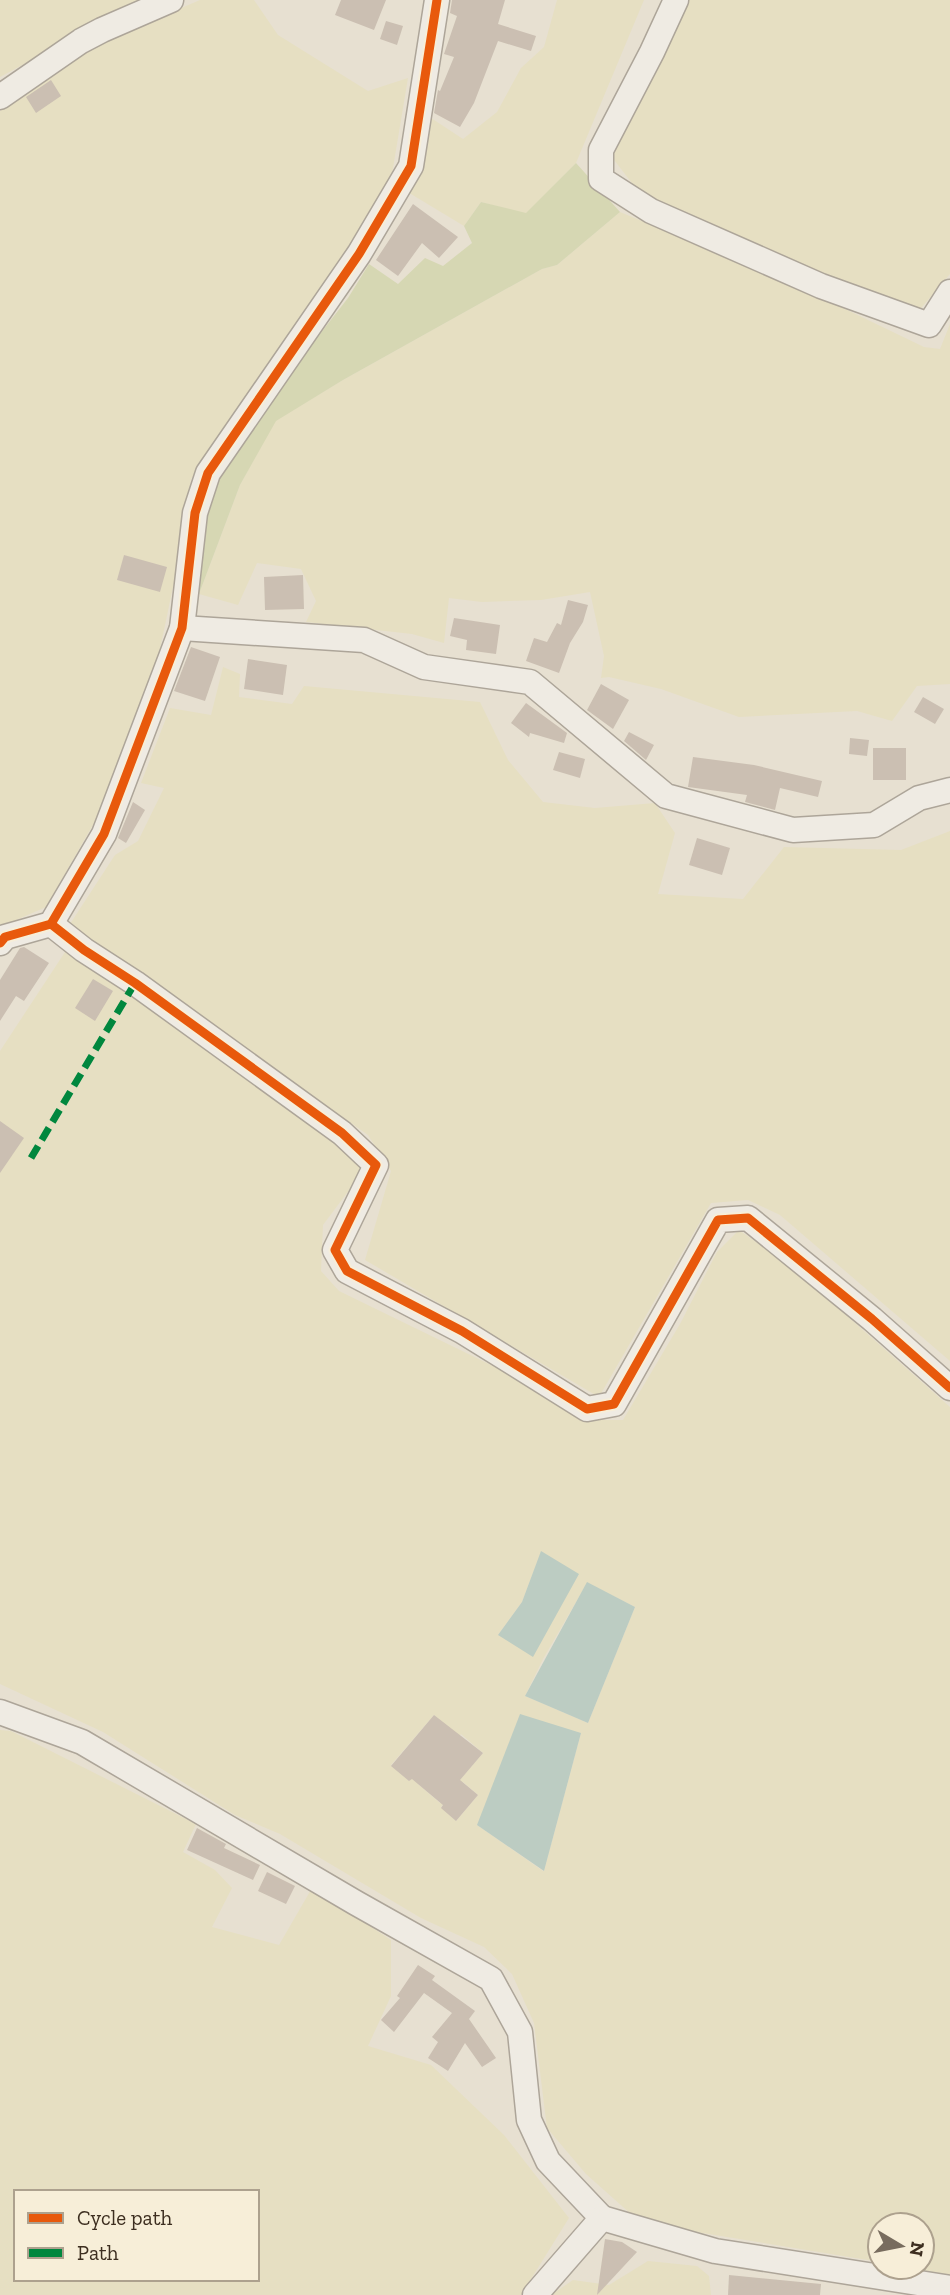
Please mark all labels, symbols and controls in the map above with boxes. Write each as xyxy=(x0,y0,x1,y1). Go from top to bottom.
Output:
legend xyxy=(14,2190,259,2281)
text: Cycle path xyxy=(77,2205,172,2230)
north arrow xyxy=(866,2211,936,2281)
text: Path xyxy=(77,2240,119,2265)
text: N xyxy=(905,2240,930,2258)

